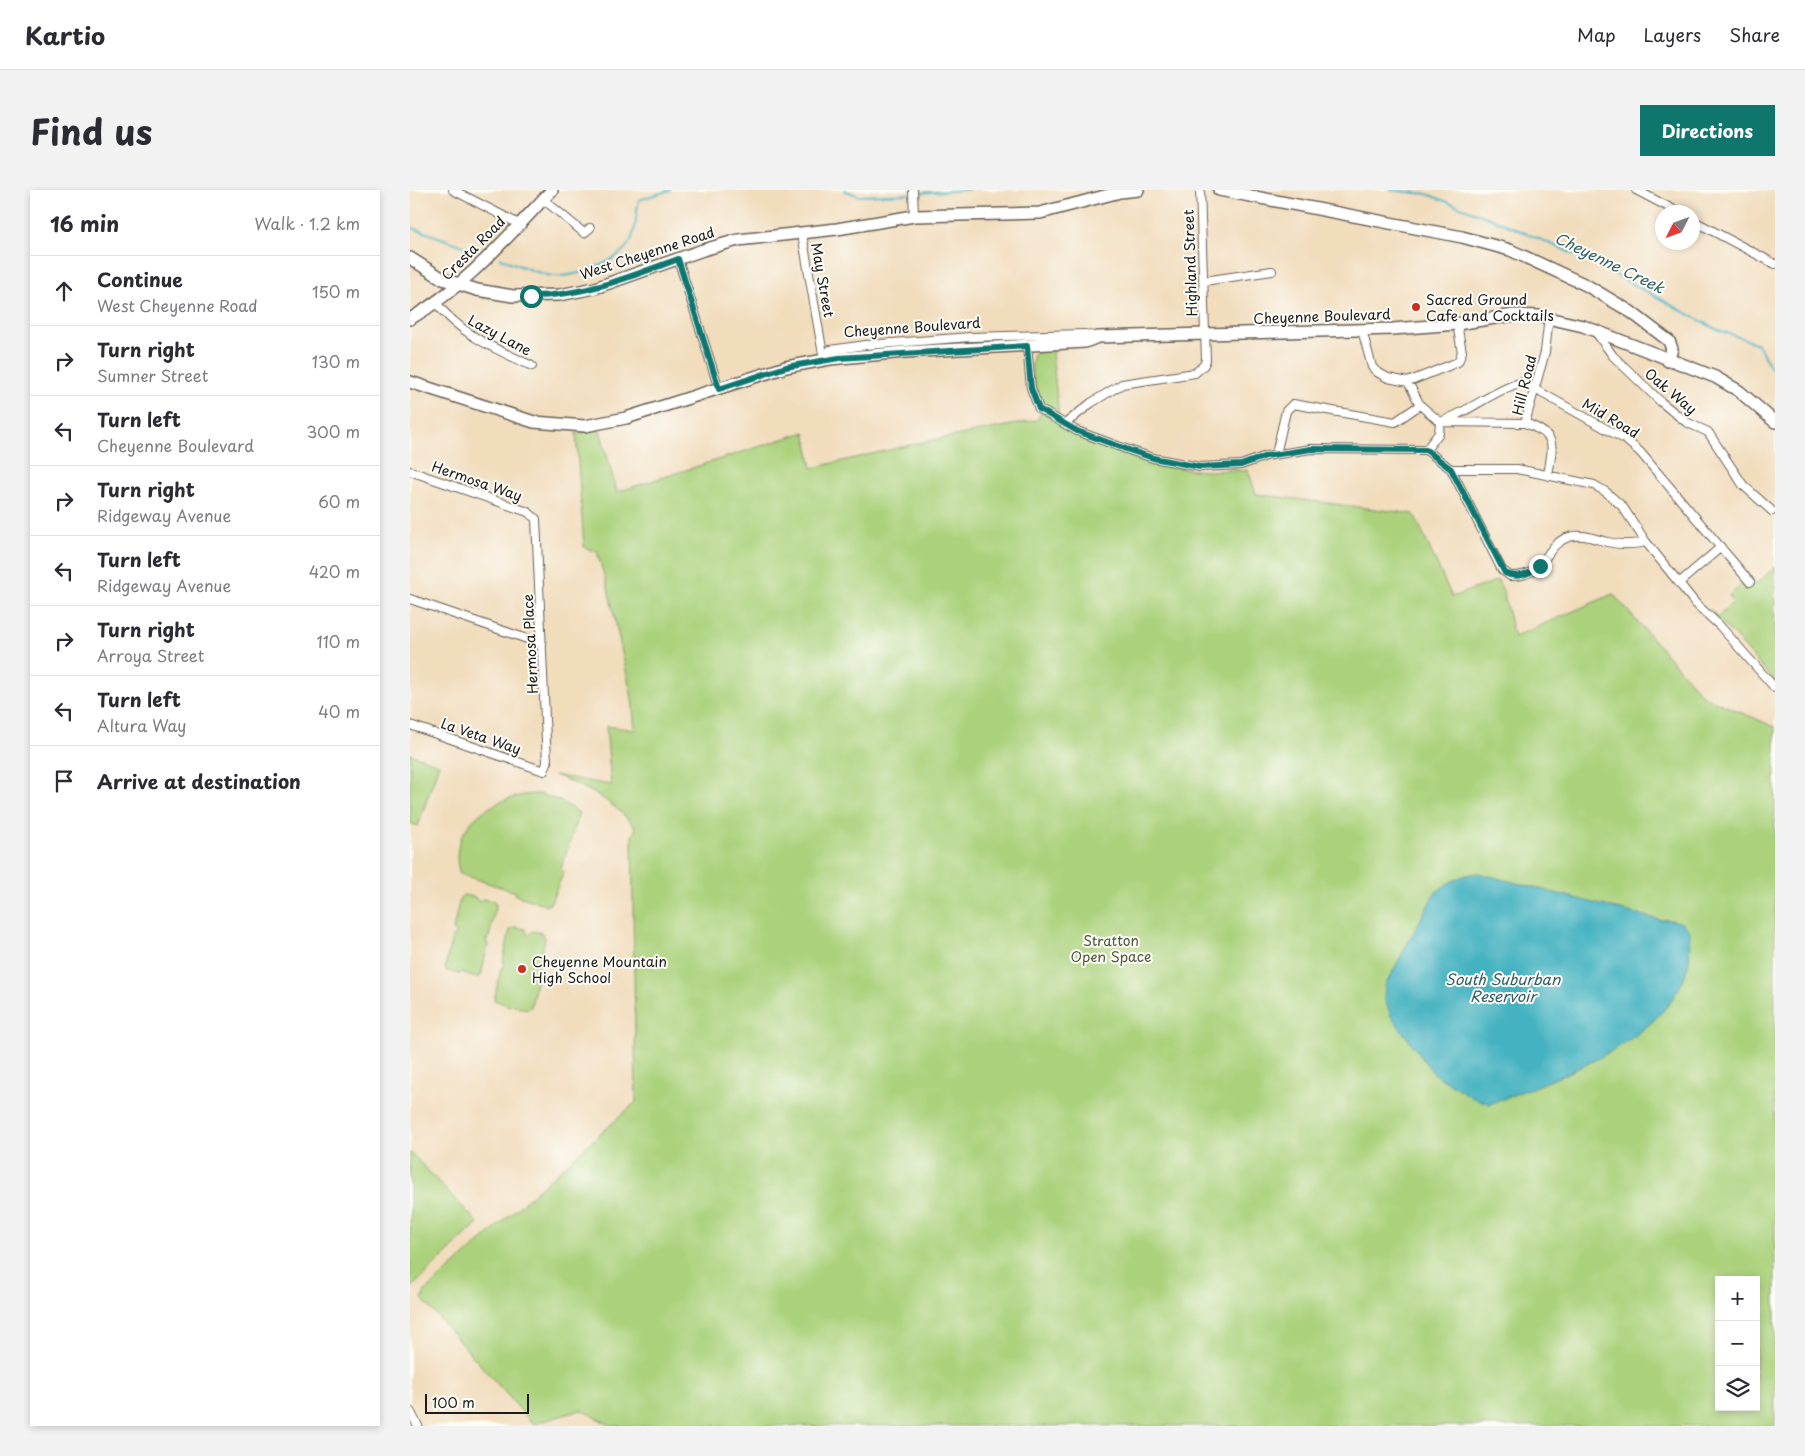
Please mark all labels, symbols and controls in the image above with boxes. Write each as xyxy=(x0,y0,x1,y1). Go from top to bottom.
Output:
text: Kartio xyxy=(25,17,105,53)
text: Map xyxy=(1577,21,1616,48)
text: Layers xyxy=(1644,21,1701,48)
text: Share xyxy=(1729,21,1780,48)
text: Find us xyxy=(30,104,152,157)
button: Directions xyxy=(1640,105,1775,156)
north arrow xyxy=(1655,205,1700,250)
text: 16 min xyxy=(50,207,119,239)
street label: Highland Street xyxy=(1178,209,1202,317)
text: Walk · 1.2 km xyxy=(255,211,360,235)
street label: Cresta Road xyxy=(436,211,510,285)
street label: West Cheyenne Road xyxy=(577,221,717,285)
water label: Cheyenne Creek xyxy=(1551,226,1669,299)
street label: May Street xyxy=(806,241,840,319)
text: Continue xyxy=(97,265,183,293)
icon: ahead xyxy=(50,277,78,305)
text: 150 m xyxy=(312,279,360,303)
route start xyxy=(520,285,543,308)
place label: Sacred Ground Cafe and Cocktails xyxy=(1426,289,1554,326)
text: West Cheyenne Road xyxy=(97,293,258,317)
marker: Sacred Ground Cafe and Cocktails xyxy=(1410,301,1422,313)
street label: Cheyenne Boulevard xyxy=(1253,303,1391,329)
street label: Lazy Lane xyxy=(464,309,536,361)
street label: Cheyenne Boulevard xyxy=(843,312,982,342)
text: Turn right xyxy=(97,335,195,363)
icon: right xyxy=(50,347,78,375)
text: 130 m xyxy=(312,349,360,373)
street label: Hill Road xyxy=(1506,353,1542,417)
text: Sumner Street xyxy=(97,363,208,387)
street label: Oak Way xyxy=(1640,363,1702,419)
street label: Mid Road xyxy=(1579,393,1643,443)
text: Turn left xyxy=(97,405,181,433)
icon: left xyxy=(50,417,78,445)
text: 300 m xyxy=(306,419,360,443)
text: Cheyenne Boulevard xyxy=(97,433,254,457)
street label: Hermosa Way xyxy=(429,456,525,506)
text: Turn right xyxy=(97,475,195,503)
icon: right xyxy=(50,487,78,515)
text: 60 m xyxy=(318,489,360,513)
text: Ridgeway Avenue xyxy=(97,503,231,527)
text: Turn left xyxy=(97,545,181,573)
route end xyxy=(1529,555,1552,578)
icon: left xyxy=(50,557,78,585)
text: 420 m xyxy=(309,559,360,583)
text: Ridgeway Avenue xyxy=(97,573,231,597)
street label: Hermosa Place xyxy=(517,594,543,694)
text: Turn right xyxy=(97,615,195,643)
icon: right xyxy=(50,627,78,655)
text: 110 m xyxy=(317,629,360,653)
text: Arroya Street xyxy=(97,643,204,667)
text: Turn left xyxy=(97,685,181,713)
icon: left xyxy=(50,697,78,725)
text: 40 m xyxy=(318,699,360,723)
street label: La Veta Way xyxy=(438,712,524,760)
text: Altura Way xyxy=(97,713,187,737)
icon: arrive xyxy=(50,767,78,795)
text: Arrive at destination xyxy=(97,767,301,795)
park label: Stratton Open Space xyxy=(1070,930,1152,967)
place label: Cheyenne Mountain High School xyxy=(532,951,667,988)
marker: Cheyenne Mountain High School xyxy=(516,963,528,975)
water label: South Suburban Reservoir xyxy=(1446,967,1561,1007)
map controls xyxy=(1715,1276,1760,1411)
button: + xyxy=(1715,1276,1760,1321)
button: − xyxy=(1715,1321,1760,1366)
button: layers xyxy=(1715,1366,1760,1411)
scale bar xyxy=(425,1391,529,1414)
text: 100 m xyxy=(432,1392,475,1413)

